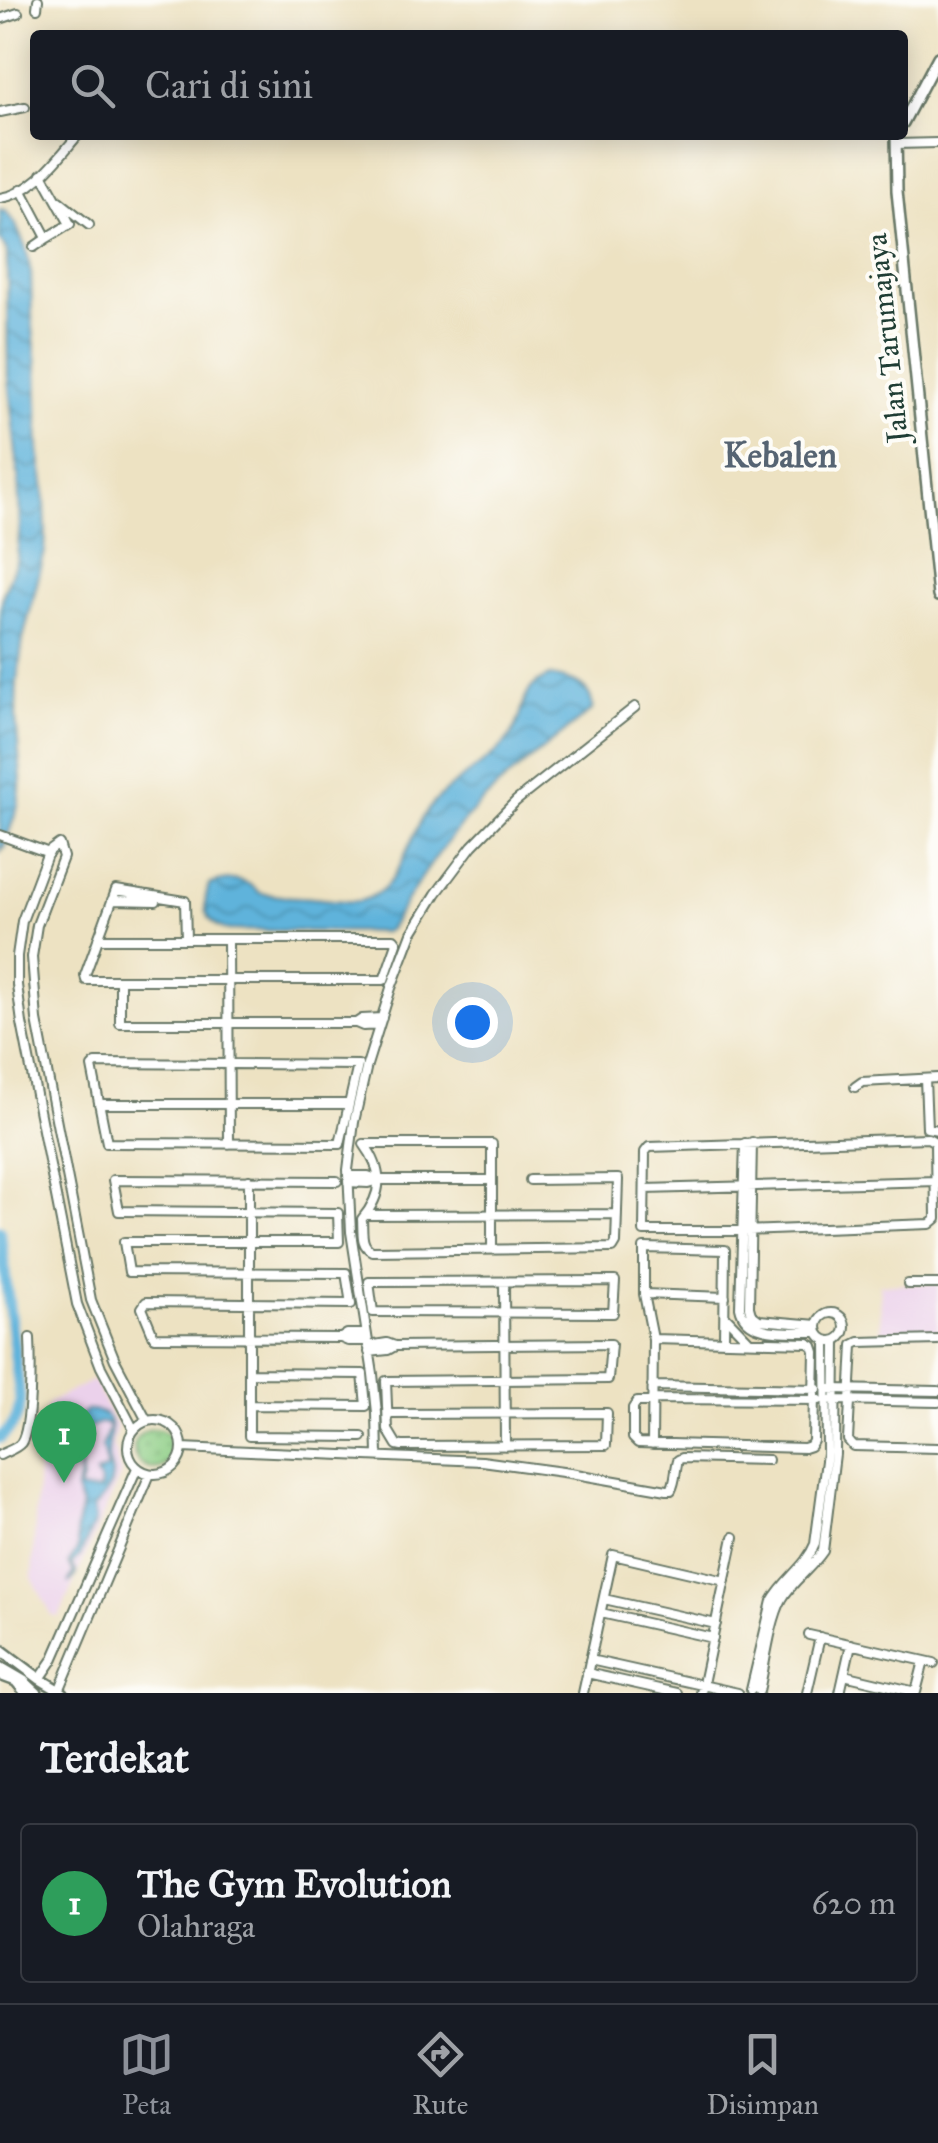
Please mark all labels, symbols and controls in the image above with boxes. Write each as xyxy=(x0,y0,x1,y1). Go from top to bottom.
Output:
search box xyxy=(30,30,908,140)
icon: search xyxy=(65,58,120,113)
text: Cari di sini xyxy=(145,62,313,108)
street label: Jalan Tarumajaya xyxy=(858,231,916,448)
district label: Kebalen xyxy=(723,434,837,477)
your location xyxy=(447,997,498,1048)
pin: 1 xyxy=(32,1400,96,1483)
text: Terdekat xyxy=(40,1732,189,1784)
text: The Gym Evolution xyxy=(137,1861,451,1907)
text: 1 xyxy=(68,1884,81,1923)
text: 620 m xyxy=(811,1884,896,1923)
text: Olahraga xyxy=(137,1907,255,1946)
tab: Peta xyxy=(119,2027,174,2122)
tab: Rute xyxy=(412,2027,468,2122)
tab: Disimpan xyxy=(707,2027,819,2122)

